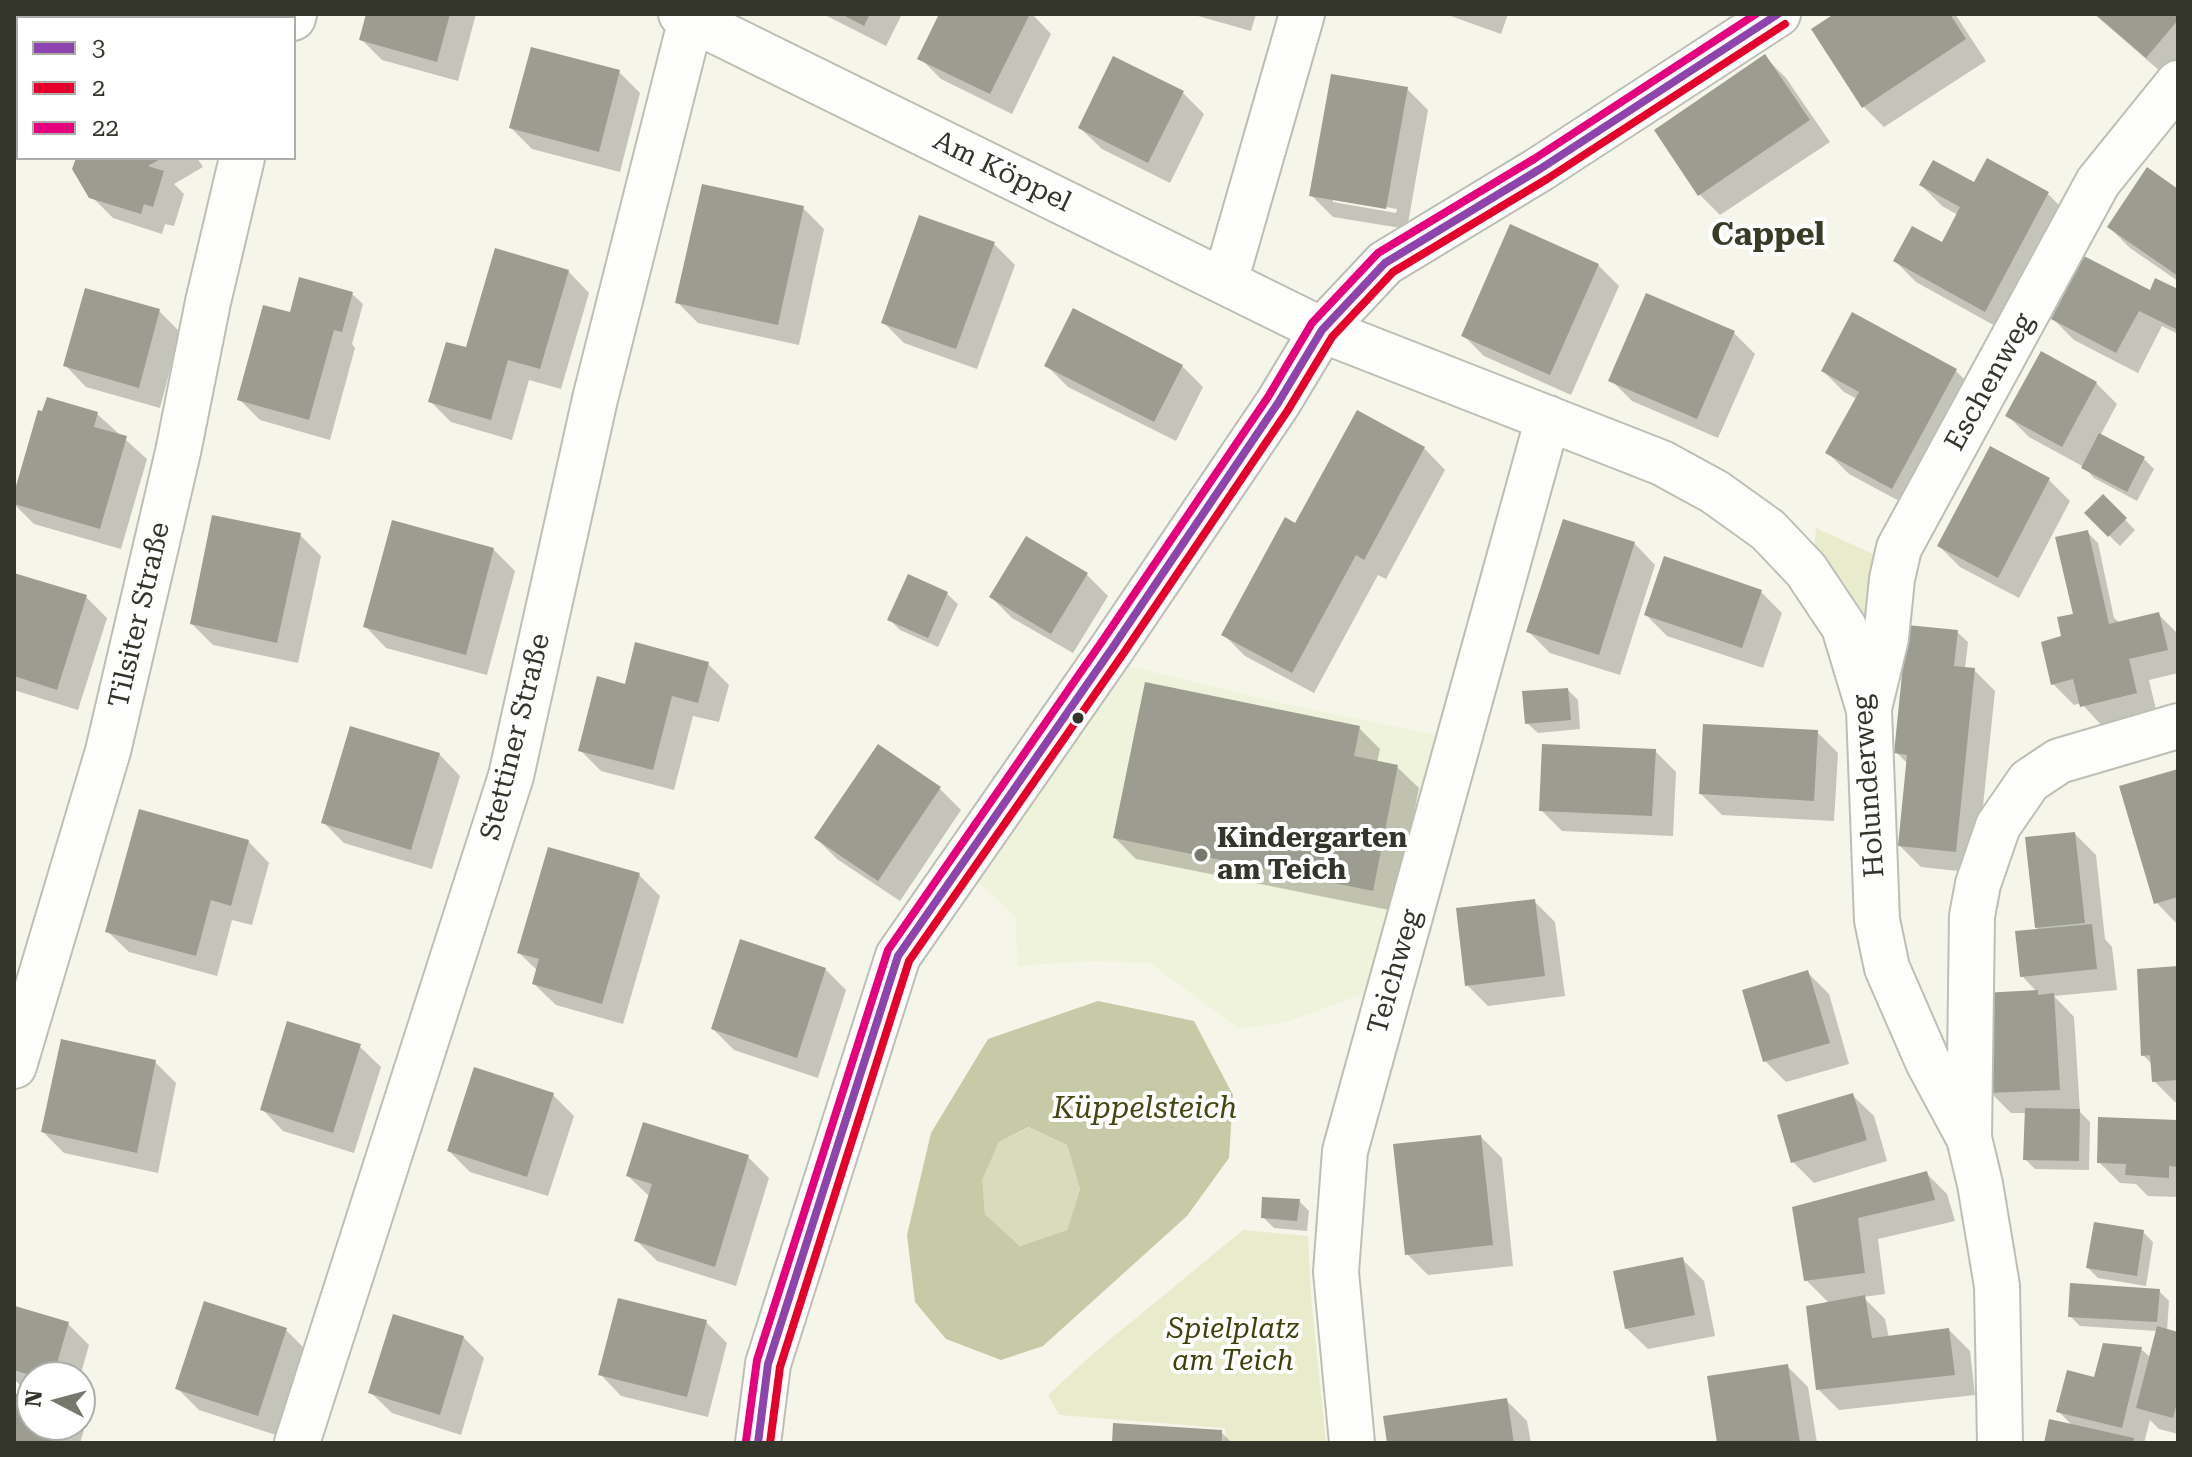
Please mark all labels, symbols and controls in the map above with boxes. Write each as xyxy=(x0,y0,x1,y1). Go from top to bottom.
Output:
legend xyxy=(16,16,296,160)
text: 3 xyxy=(92,34,105,62)
text: 2 xyxy=(92,74,105,102)
text: 22 xyxy=(92,114,119,142)
street label: Am Köppel xyxy=(927,124,1077,220)
district label: Cappel xyxy=(1711,217,1825,255)
street label: Eschenweg xyxy=(1938,307,2042,457)
street label: Tilsiter Straße xyxy=(102,519,178,711)
street label: Stettiner Straße xyxy=(474,630,558,844)
street label: Holunderweg xyxy=(1846,693,1892,879)
unlabelled marker xyxy=(1070,710,1086,726)
place label: Kindergarten am Teich xyxy=(1217,822,1407,888)
marker: Kindergarten am Teich xyxy=(1192,846,1210,864)
street label: Teichweg xyxy=(1361,906,1429,1038)
water label: Küppelsteich xyxy=(1053,1091,1237,1127)
park label: Spielplatz am Teich xyxy=(1167,1313,1299,1379)
north arrow xyxy=(16,1361,96,1441)
text: N xyxy=(20,1389,47,1408)

